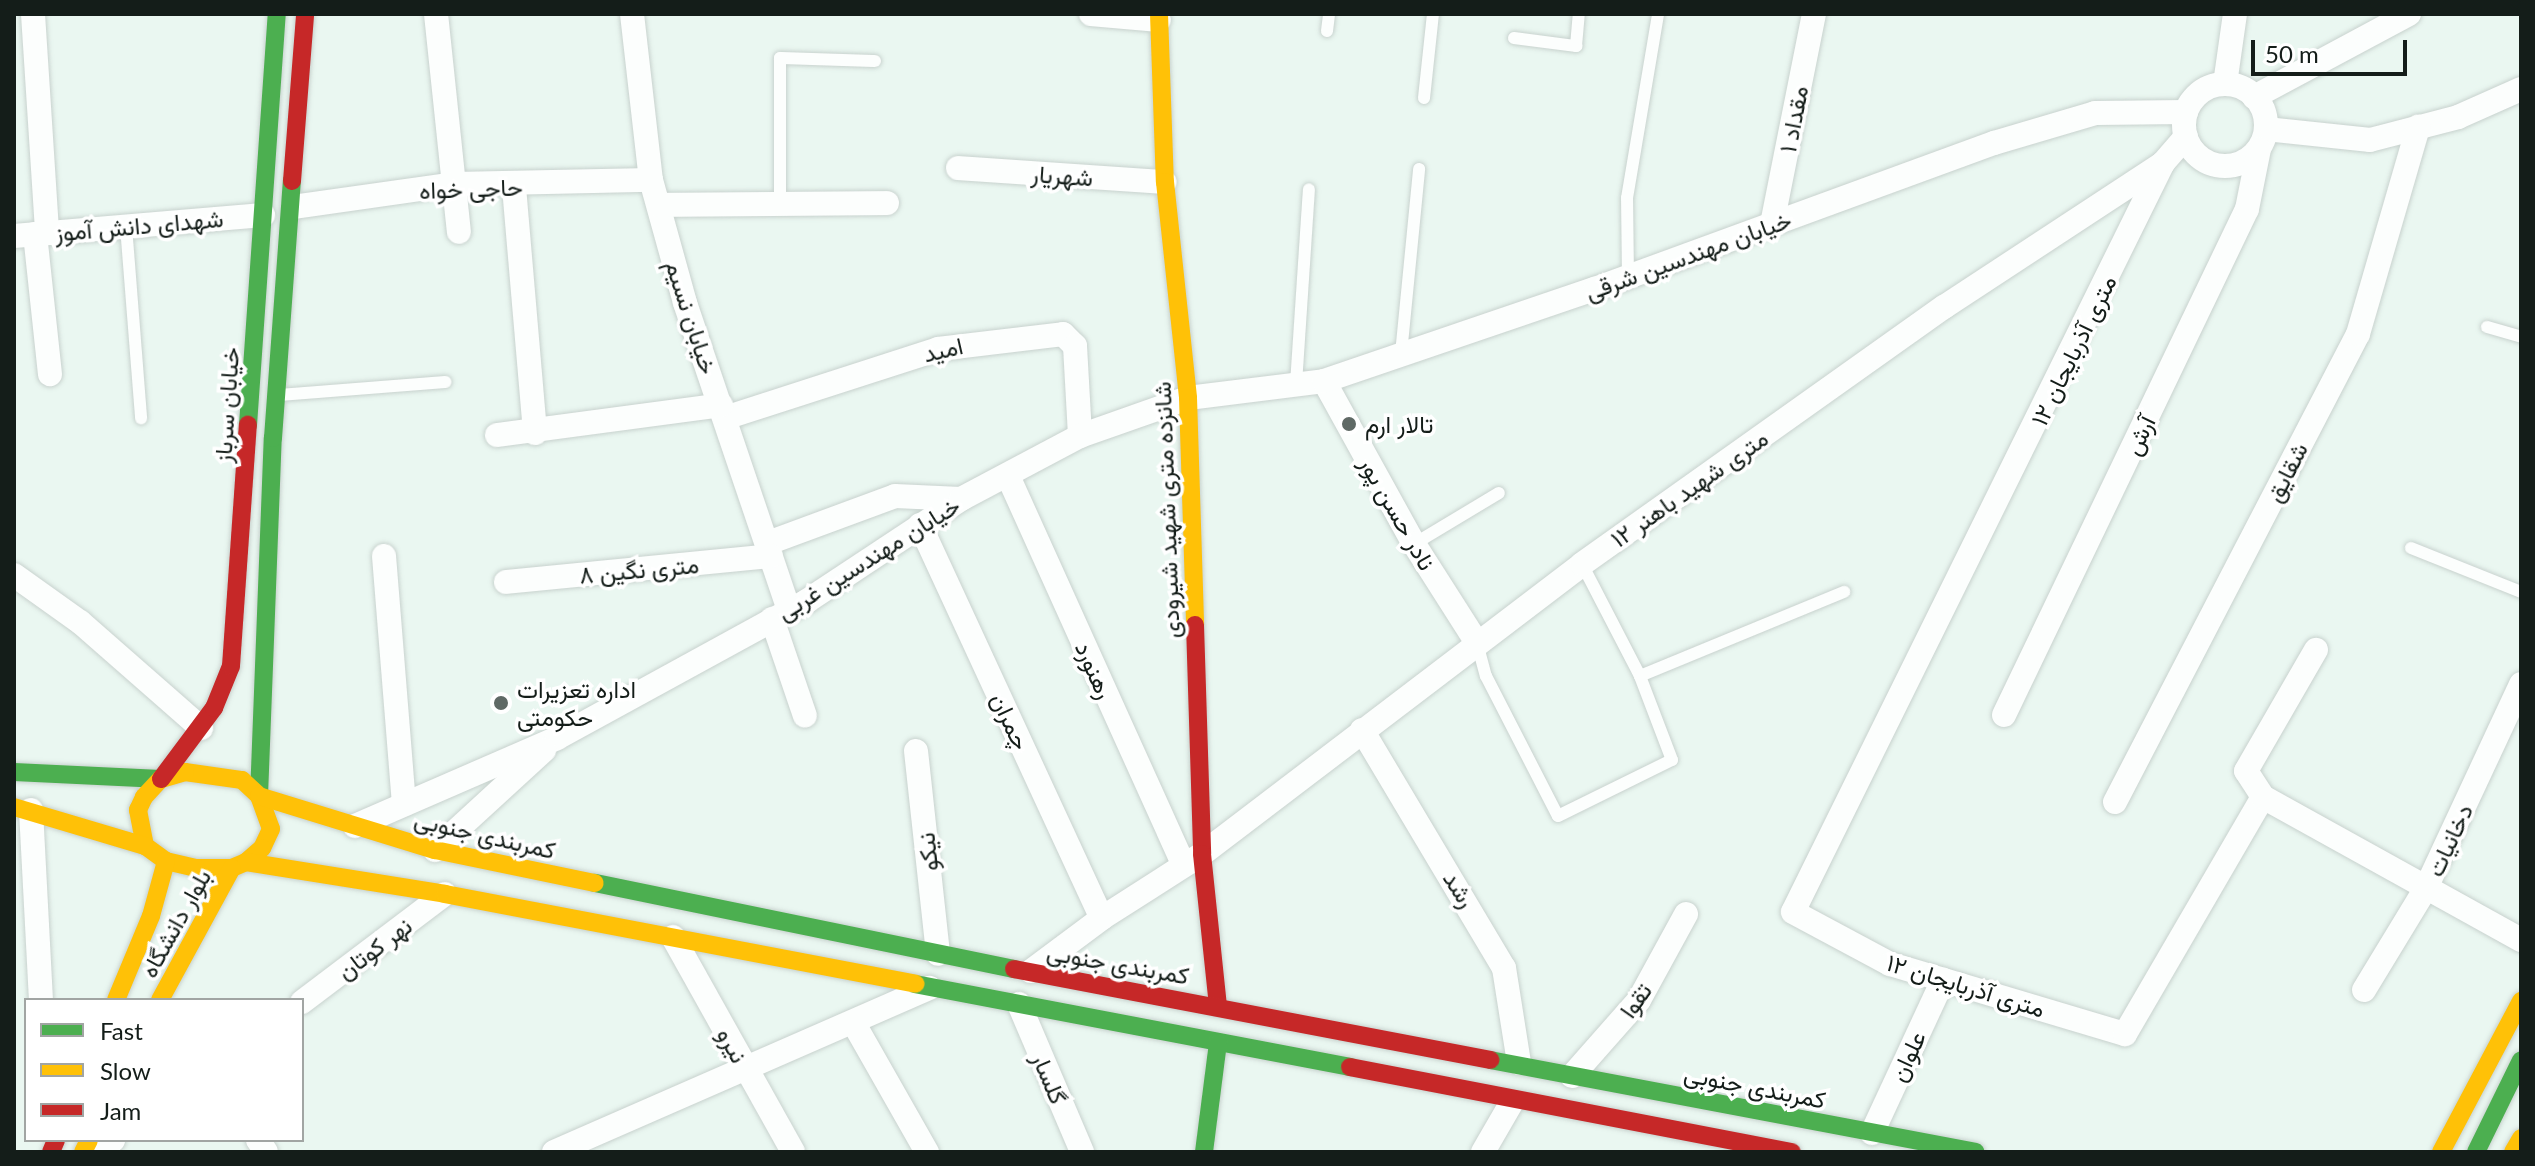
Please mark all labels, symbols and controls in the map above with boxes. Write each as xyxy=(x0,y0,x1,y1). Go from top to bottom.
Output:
scale bar xyxy=(2255,24,2411,74)
text: 50 m xyxy=(2265,39,2319,68)
street label: مقداد ۱ xyxy=(1772,83,1814,155)
street label: شهریار xyxy=(1030,158,1094,192)
street label: حاجی خواه xyxy=(419,172,523,204)
street label: شهدای دانش آموز xyxy=(53,203,225,247)
street label: خیابان مهندسین شرقی xyxy=(1581,204,1795,306)
street label: خیابان نسیم xyxy=(660,257,724,377)
street label: ۱۲ متری آذربایجان xyxy=(2024,270,2122,430)
street label: امید xyxy=(920,330,966,368)
street label: خیابان سرباز xyxy=(208,346,244,464)
street label: شانزده متری شهید شیرودی xyxy=(1147,381,1185,639)
place label: تالار ارم xyxy=(1365,410,1433,438)
street label: آرش xyxy=(2117,411,2161,459)
marker: تالار ارم xyxy=(1340,415,1358,433)
street label: ۱۲ متری شهید باهنر xyxy=(1605,423,1773,553)
street label: شقایق xyxy=(2259,437,2313,507)
street label: نادر حسن پور xyxy=(1354,451,1442,575)
street label: خیابان مهندسین غربی xyxy=(771,490,965,626)
street label: ۸ متری نگین xyxy=(578,549,700,589)
street label: رهنورد xyxy=(1070,637,1120,703)
place label: اداره تعزیرات حکومتی xyxy=(517,675,636,731)
street label: چمران xyxy=(985,688,1037,754)
marker: اداره تعزیرات حکومتی xyxy=(492,694,510,712)
street label: دخانیات xyxy=(2420,799,2478,881)
street label: کمربندی جنوبی xyxy=(412,804,558,864)
street label: نیکو xyxy=(911,831,943,873)
street label: بلوار دانشگاه xyxy=(134,864,216,982)
street label: رشد xyxy=(1438,865,1482,913)
street label: نهر کوتان xyxy=(331,911,417,985)
street label: کمربندی جنوبی xyxy=(1045,936,1191,990)
street label: ۱۲ متری آذربایجان xyxy=(1883,947,2049,1023)
street label: تقوا xyxy=(1613,977,1657,1023)
legend xyxy=(24,998,304,1142)
text: Fast xyxy=(100,1016,143,1045)
street label: نیرو xyxy=(712,1022,754,1068)
street label: علوان xyxy=(1883,1026,1931,1086)
street label: گلسار xyxy=(1026,1048,1074,1108)
text: Slow xyxy=(100,1056,151,1085)
street label: کمربندی جنوبی xyxy=(1682,1058,1828,1114)
text: Jam xyxy=(100,1096,141,1125)

